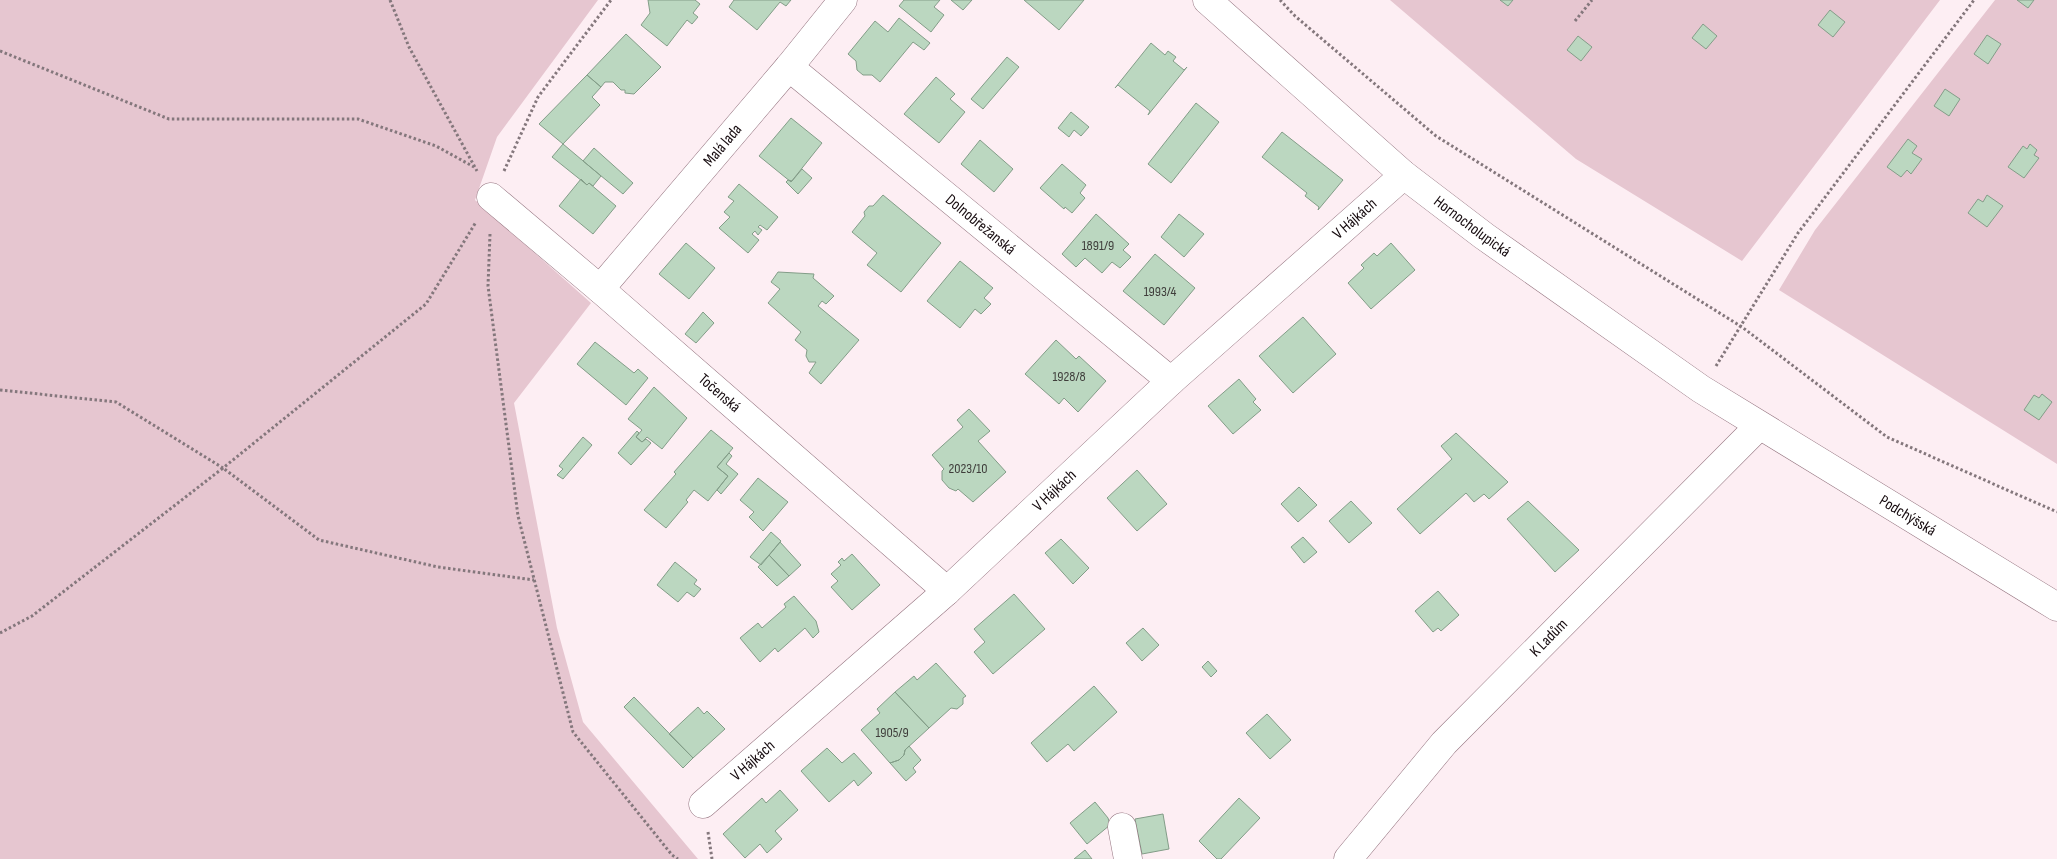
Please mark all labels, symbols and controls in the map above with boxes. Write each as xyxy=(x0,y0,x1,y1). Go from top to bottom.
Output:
street label: Malá lada xyxy=(699,120,746,170)
street label: Dolnobřežanská xyxy=(942,190,1020,259)
street label: Hornocholupická xyxy=(1430,192,1514,261)
street label: V Hájkách xyxy=(1329,194,1381,243)
house number: 1891/9 xyxy=(1082,237,1114,254)
house number: 1993/4 xyxy=(1144,283,1176,300)
house number: 1928/8 xyxy=(1052,368,1086,385)
street label: Točenská xyxy=(694,369,744,416)
house number: 2023/10 xyxy=(949,460,987,477)
street label: V Hájkách xyxy=(1029,466,1080,515)
street label: Podchýšská xyxy=(1876,491,1940,540)
street label: K Ladům xyxy=(1526,615,1571,661)
house number: 1905/9 xyxy=(875,724,909,741)
street label: V Hájkách xyxy=(727,736,779,785)

